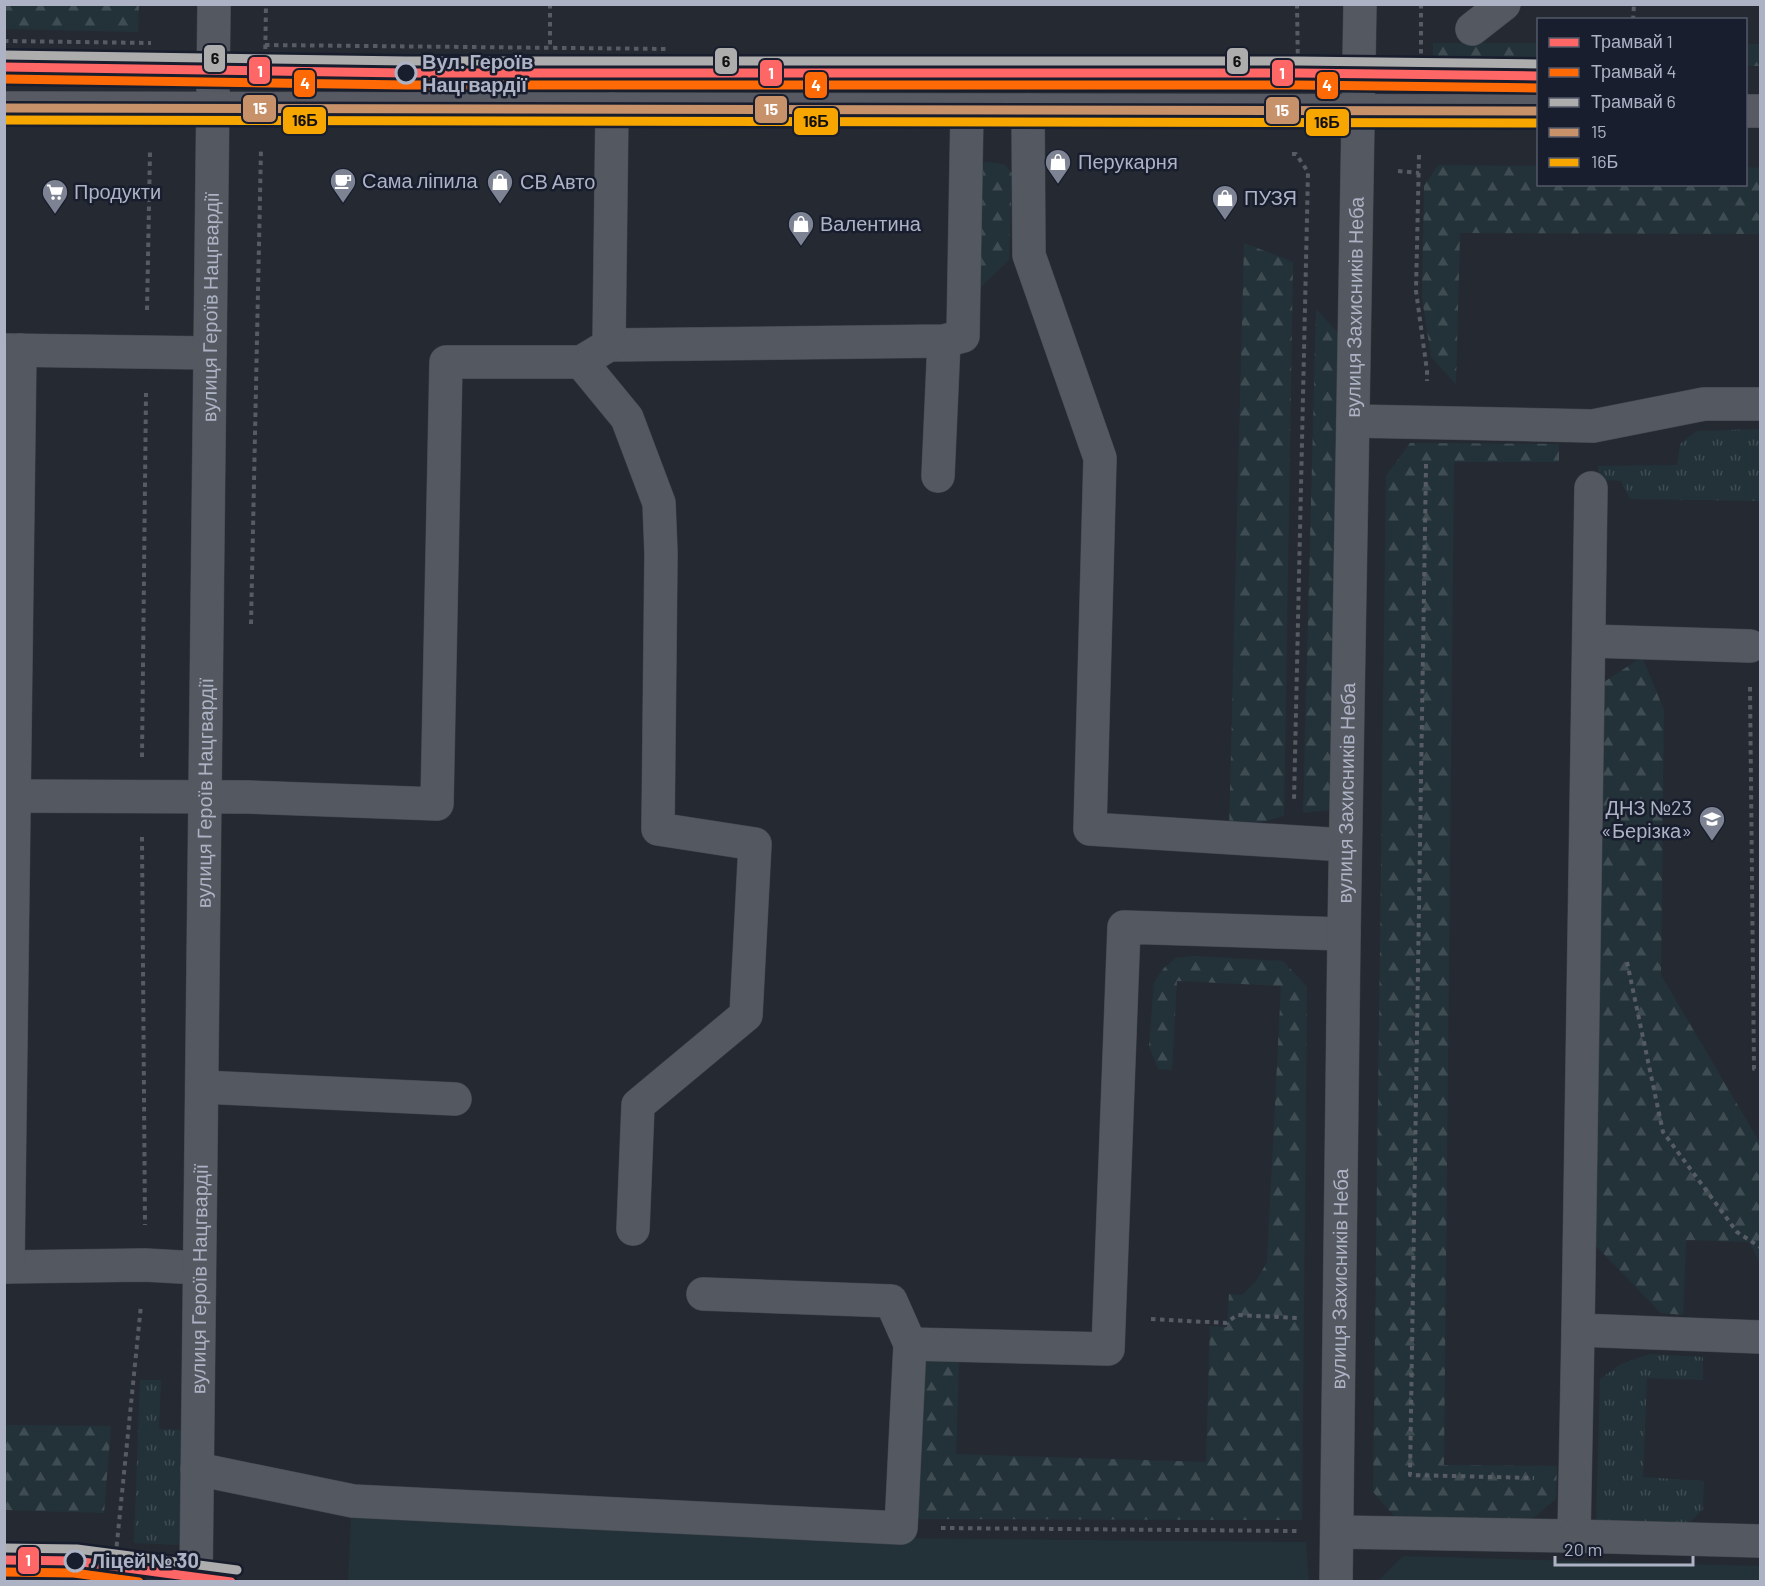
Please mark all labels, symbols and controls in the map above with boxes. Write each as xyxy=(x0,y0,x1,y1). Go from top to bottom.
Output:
legend xyxy=(1537,18,1747,186)
text: Трамвай 1 xyxy=(1591,30,1673,52)
line badge: 6 xyxy=(203,44,226,73)
line badge: 6 xyxy=(714,47,738,75)
line badge: 6 xyxy=(1226,47,1249,75)
text: 6 xyxy=(211,48,220,67)
place label: Вул. Героїв Нацгвардії xyxy=(422,49,533,96)
text: 6 xyxy=(722,51,731,70)
text: 6 xyxy=(1233,51,1242,70)
line badge: 1 xyxy=(248,56,271,85)
line badge: 1 xyxy=(759,59,783,87)
line badge: 1 xyxy=(1271,59,1294,87)
text: Трамвай 4 xyxy=(1591,60,1676,82)
text: 1 xyxy=(257,61,263,80)
marker: Вул. Героїв Нацгвардії xyxy=(395,62,417,84)
text: 1 xyxy=(768,63,774,82)
text: 1 xyxy=(1279,63,1285,82)
line badge: 4 xyxy=(293,69,316,98)
line badge: 4 xyxy=(804,71,828,99)
line badge: 4 xyxy=(1316,71,1339,100)
text: 4 xyxy=(300,73,310,92)
text: 4 xyxy=(811,75,821,94)
text: 4 xyxy=(1322,75,1332,94)
text: Трамвай 6 xyxy=(1591,90,1676,112)
line badge: 15 xyxy=(242,94,277,123)
line badge: 15 xyxy=(754,95,788,124)
line badge: 15 xyxy=(1265,96,1300,125)
text: 15 xyxy=(253,98,268,117)
text: 15 xyxy=(764,99,779,118)
text: 15 xyxy=(1275,100,1290,119)
line badge: 16Б xyxy=(282,106,327,135)
line badge: 16Б xyxy=(793,107,839,136)
line badge: 16Б xyxy=(1305,108,1350,137)
text: 16Б xyxy=(292,110,318,129)
text: 16Б xyxy=(803,111,829,130)
text: 16Б xyxy=(1314,112,1340,131)
text: 15 xyxy=(1591,120,1607,142)
shop icon: Перукарня xyxy=(1043,147,1073,185)
place label: Перукарня xyxy=(1078,149,1178,173)
text: 16Б xyxy=(1591,150,1618,172)
cafe icon: Сама ліпила xyxy=(328,166,358,204)
shop icon: СВ Авто xyxy=(485,167,515,205)
place label: Сама ліпила xyxy=(362,168,478,192)
place label: СВ Авто xyxy=(520,169,595,193)
supermarket icon: Продукти xyxy=(40,177,70,215)
place label: Продукти xyxy=(74,179,161,203)
shop icon: ПУЗЯ xyxy=(1210,183,1240,221)
place label: ПУЗЯ xyxy=(1244,185,1297,209)
street label: вулиця Героїв Нацгвардії xyxy=(196,191,223,422)
street label: вулиця Захисників Неба xyxy=(1340,196,1368,418)
shop icon: Валентина xyxy=(786,209,816,247)
place label: Валентина xyxy=(820,211,922,235)
street label: вулиця Героїв Нацгвардії xyxy=(191,677,217,908)
street label: вулиця Захисників Неба xyxy=(1332,682,1359,904)
place label: ДНЗ №23 «Берізка» xyxy=(1601,795,1692,842)
school or university icon: ДНЗ №23 «Берізка» xyxy=(1697,804,1727,842)
street label: вулиця Героїв Нацгвардії xyxy=(185,1163,212,1394)
street label: вулиця Захисників Неба xyxy=(1325,1168,1352,1390)
scale bar xyxy=(1555,1529,1693,1567)
text: 20 m xyxy=(1564,1538,1602,1560)
line badge: 1 xyxy=(17,1546,40,1575)
place label: Ліцей № 30 xyxy=(91,1548,199,1572)
text: 1 xyxy=(25,1550,31,1569)
marker: Ліцей № 30 xyxy=(64,1550,86,1572)

